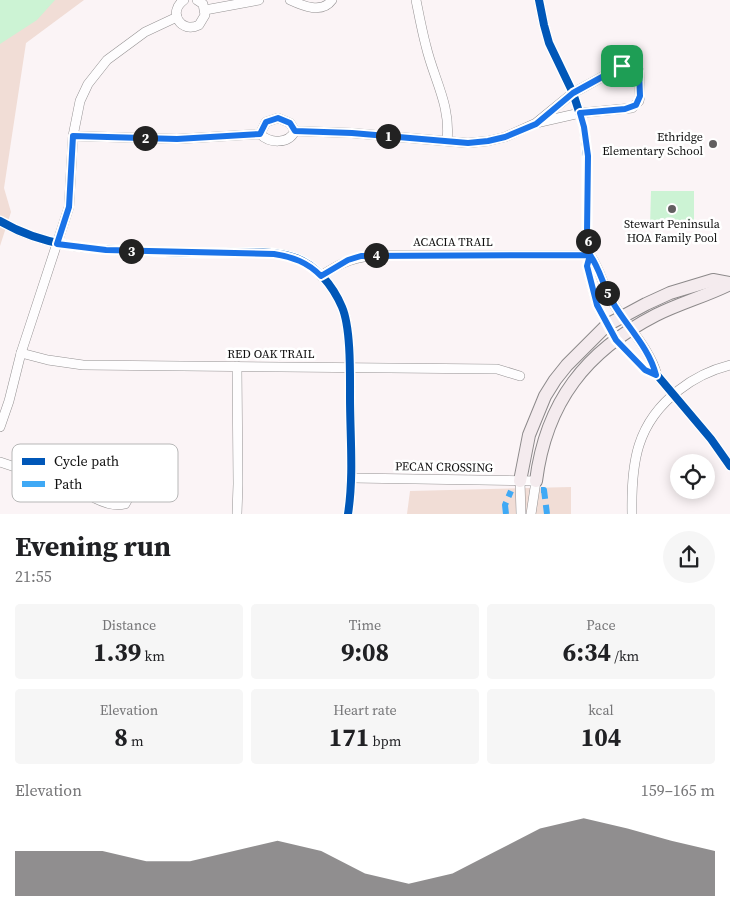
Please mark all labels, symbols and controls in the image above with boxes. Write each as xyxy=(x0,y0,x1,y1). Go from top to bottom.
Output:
pin xyxy=(601,45,643,87)
icon: arrive xyxy=(608,52,636,80)
pin: 1 xyxy=(376,124,400,148)
pin: 2 xyxy=(132,126,158,150)
text: 1 xyxy=(385,126,392,146)
text: 2 xyxy=(142,128,149,148)
place label: Ethridge Elementary School xyxy=(602,129,703,159)
marker: Ethridge Elementary School xyxy=(707,138,719,150)
marker: Stewart Peninsula HOA Family Pool xyxy=(666,203,678,215)
place label: Stewart Peninsula HOA Family Pool xyxy=(624,216,721,246)
pin: 6 xyxy=(576,228,600,254)
text: 6 xyxy=(585,231,592,251)
street label: ACACIA TRAIL xyxy=(413,234,493,250)
pin: 3 xyxy=(118,238,144,264)
text: 3 xyxy=(128,241,135,261)
pin: 4 xyxy=(364,242,388,268)
text: 4 xyxy=(373,245,380,265)
pin: 5 xyxy=(594,280,620,306)
text: 5 xyxy=(604,283,611,303)
street label: RED OAK TRAIL xyxy=(227,346,315,362)
legend xyxy=(12,444,178,502)
text: Cycle path xyxy=(54,451,119,471)
map controls xyxy=(670,454,715,499)
button: locate xyxy=(670,454,715,499)
street label: PECAN CROSSING xyxy=(395,458,493,476)
text: Path xyxy=(54,474,82,494)
text: Evening run xyxy=(15,527,171,565)
button: share xyxy=(663,531,715,583)
text: 21:55 xyxy=(15,565,52,587)
text: Distance xyxy=(102,615,156,635)
text: Time xyxy=(349,615,381,635)
text: Pace xyxy=(586,615,616,635)
text: 1.39 xyxy=(93,635,141,669)
text: 9:08 xyxy=(341,635,389,669)
text: 6:34 xyxy=(563,635,611,669)
text: km xyxy=(141,646,165,666)
text: /km xyxy=(611,646,639,666)
text: Elevation xyxy=(100,700,158,720)
text: Heart rate xyxy=(333,700,397,720)
text: kcal xyxy=(588,700,614,720)
text: 8 xyxy=(114,720,128,754)
text: 171 xyxy=(329,720,369,754)
text: 104 xyxy=(581,720,621,754)
text: m xyxy=(128,731,144,751)
text: bpm xyxy=(369,731,401,751)
text: Elevation xyxy=(15,779,82,801)
text: 159–165 m xyxy=(641,779,715,801)

